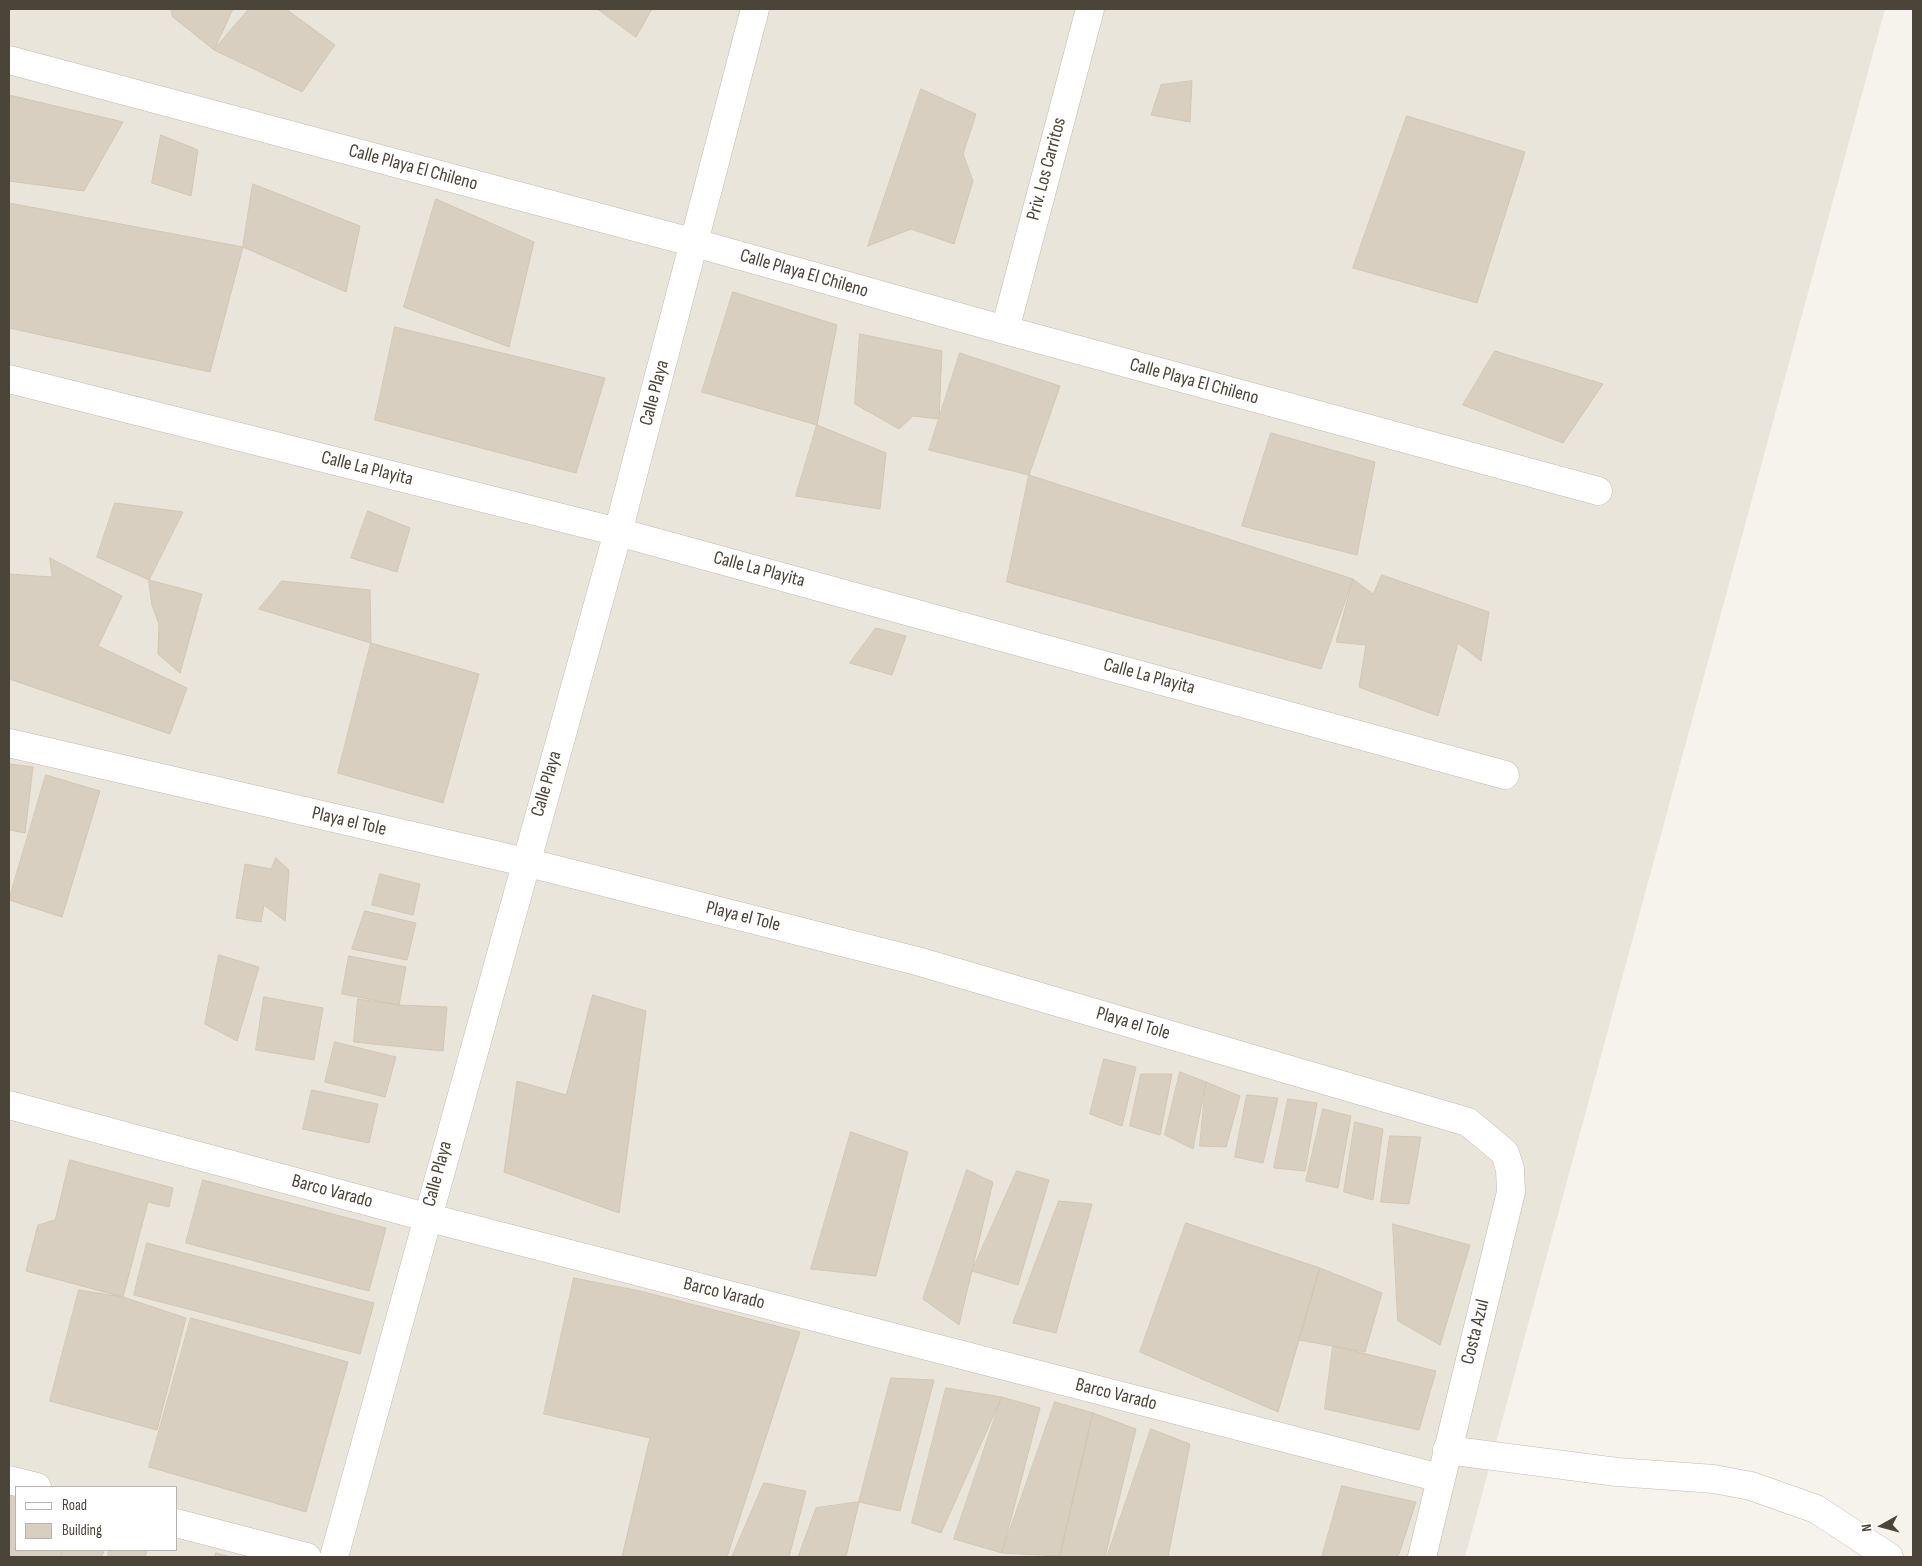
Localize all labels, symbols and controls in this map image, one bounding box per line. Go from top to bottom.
street label: Priv. Los Carritos [1022,115,1072,223]
street label: Calle Playa El Chileno [346,140,480,196]
street label: Calle Playa El Chileno [737,245,871,303]
street label: Calle Playa El Chileno [1127,354,1261,410]
street label: Calle Playa [635,358,675,428]
street label: Calle La Playita [319,447,415,491]
street label: Calle La Playita [711,547,807,593]
street label: Calle La Playita [1101,654,1197,700]
street label: Calle Playa [527,749,567,819]
street label: Playa el Tole [309,802,389,842]
street label: Playa el Tole [703,897,783,937]
street label: Playa el Tole [1093,1003,1173,1045]
street label: Calle Playa [418,1139,458,1209]
street label: Barco Varado [289,1170,375,1214]
street label: Barco Varado [681,1273,767,1315]
street label: Costa Azul [1457,1297,1495,1367]
street label: Barco Varado [1073,1374,1159,1416]
legend [15,1486,178,1551]
text: Road [62,1496,87,1515]
north arrow [1857,1501,1907,1551]
text: Building [62,1521,102,1540]
text: N [1858,1523,1876,1533]

